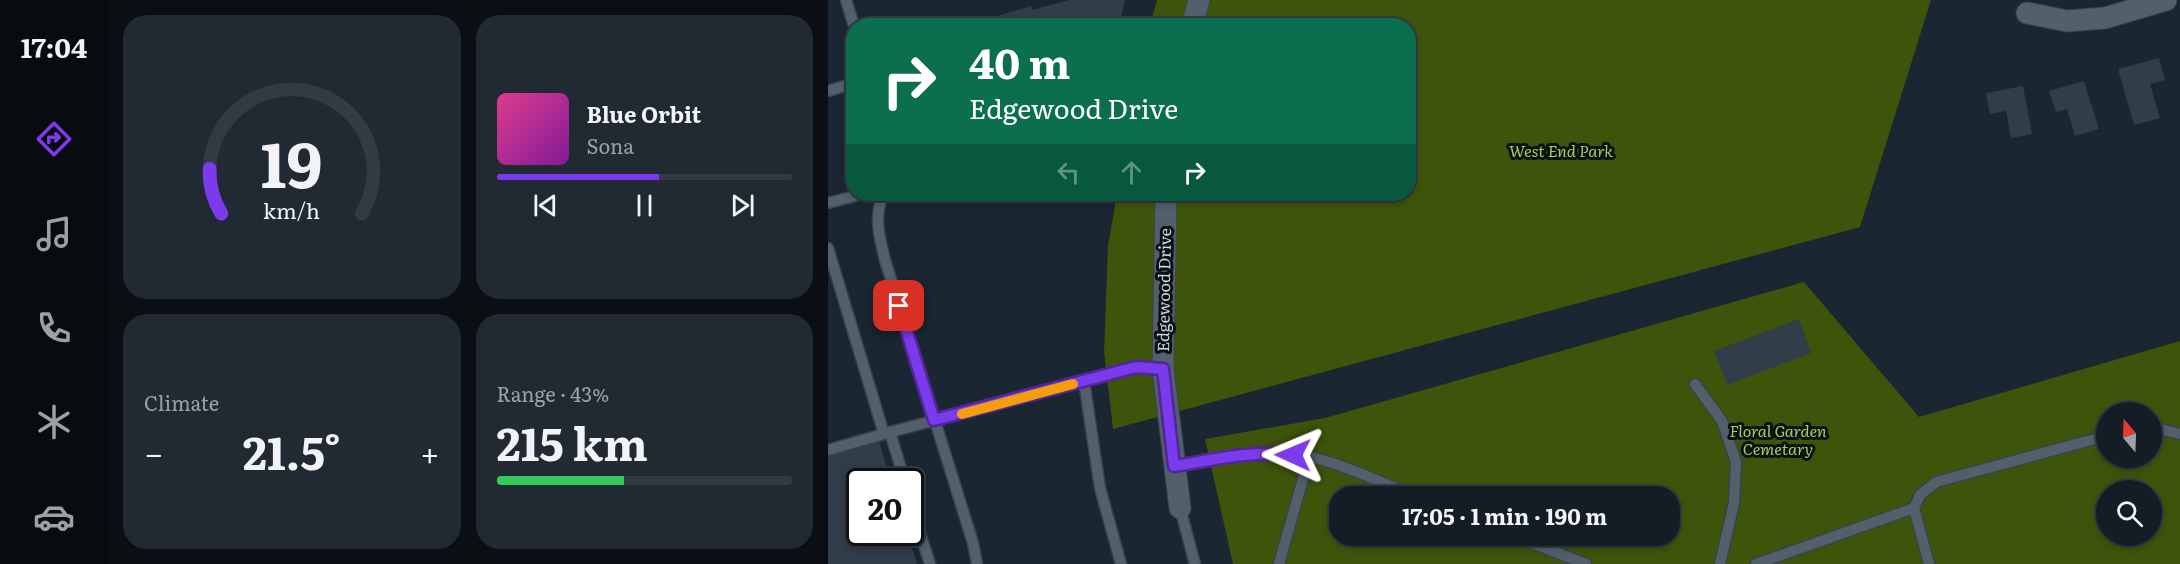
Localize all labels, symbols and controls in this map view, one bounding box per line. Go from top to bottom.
text: 17:04 [21,26,87,66]
text: 40 m [969,30,1070,92]
icon: right [870,42,948,120]
text: Edgewood Drive [969,87,1178,127]
text: Blue Orbit [587,97,701,130]
text: 19 [261,115,323,207]
icon: directions [33,118,75,160]
text: Sona [587,130,634,160]
park label: West End Park [1509,138,1613,162]
icon: left [1052,156,1085,189]
icon: ahead [1115,156,1148,189]
icon: right [1178,156,1211,189]
icon: previous [529,189,562,222]
icon: pause [628,189,661,222]
icon: next [726,189,759,222]
text: km/h [263,195,320,227]
icon: music [33,213,75,255]
street label: Edgewood Drive [1150,228,1176,352]
pin [873,280,924,331]
icon: arrive [882,289,915,322]
icon: phone [33,307,75,349]
text: Range · 43% [497,378,609,408]
text: Climate [144,387,219,417]
icon: climate [33,401,75,443]
north arrow [2096,402,2162,468]
map controls [2096,402,2162,546]
text: 215 km [497,408,648,475]
text: 21.5° [243,417,341,484]
park label: Floral Garden Cemetary [1729,418,1827,460]
position arrow [1261,423,1325,487]
text: − [144,427,163,476]
text: + [420,427,439,476]
speed limit sign: 20 [846,468,924,546]
button: search [2096,480,2162,546]
icon: car [33,496,75,538]
text: 17:05 · 1 min · 190 m [1402,499,1607,532]

